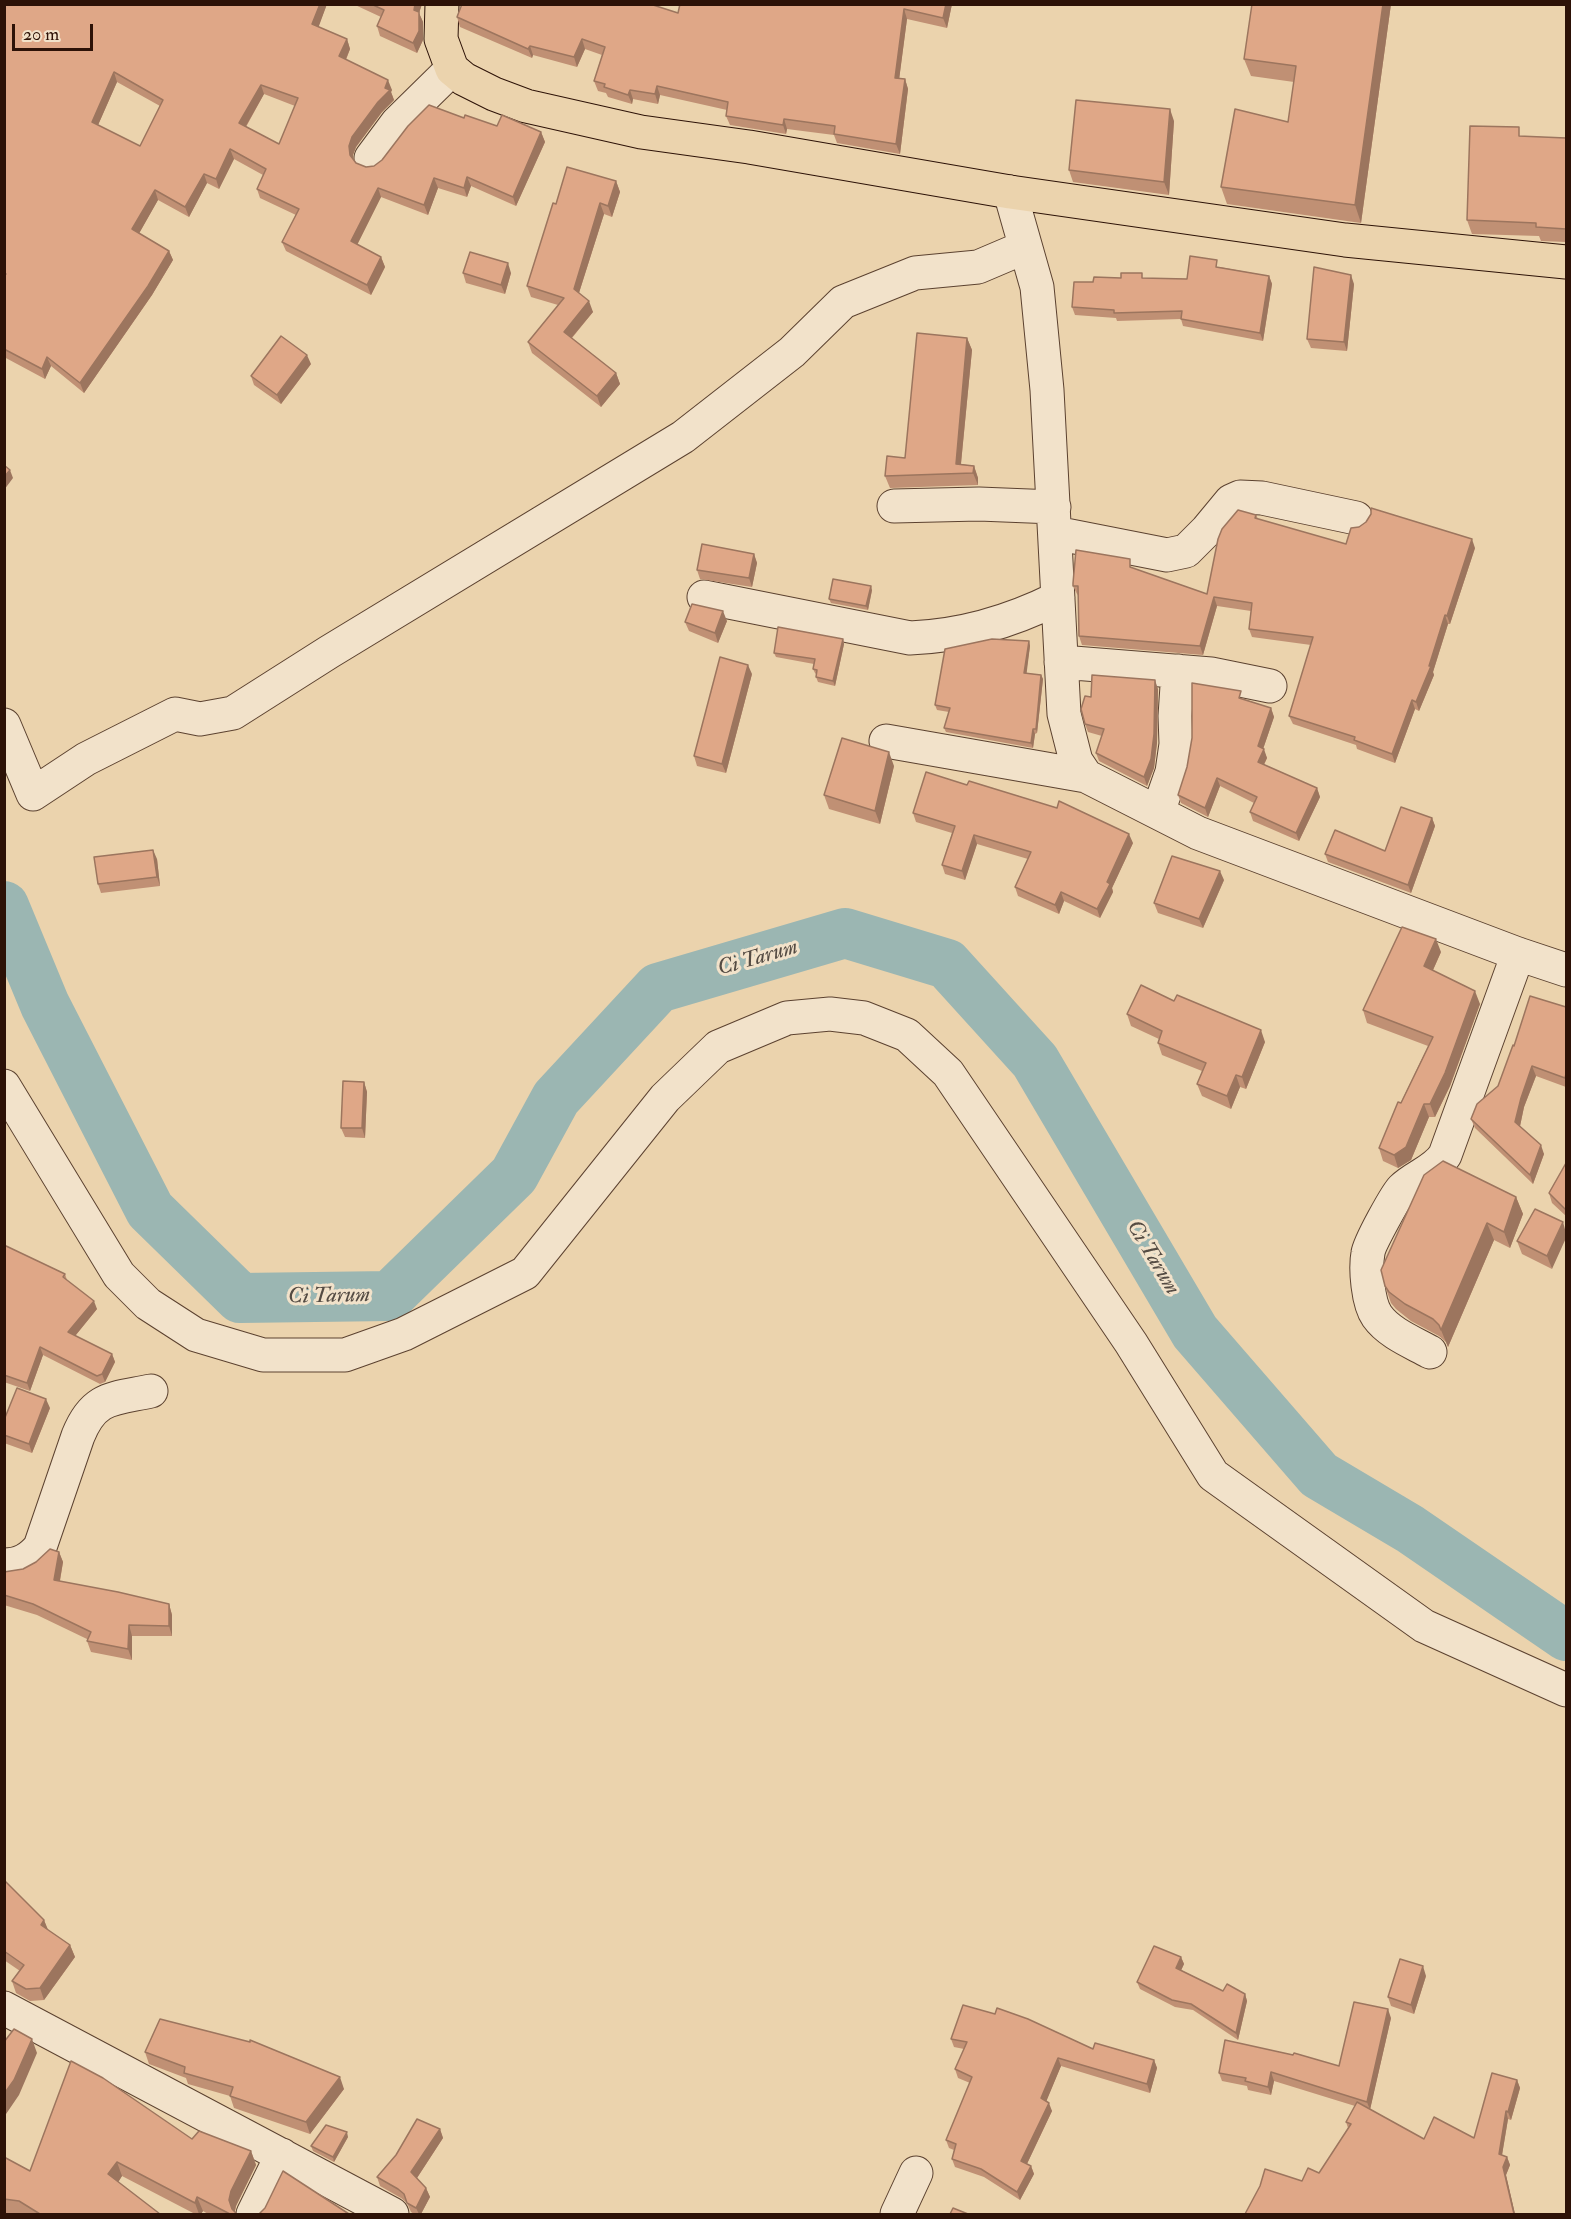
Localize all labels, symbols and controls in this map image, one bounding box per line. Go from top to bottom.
scale bar [15,12,96,50]
text: 20 m [23,23,59,46]
water label: Ci Tarum [715,935,801,983]
water label: Ci Tarum [1120,1216,1184,1300]
water label: Ci Tarum [288,1283,370,1311]

